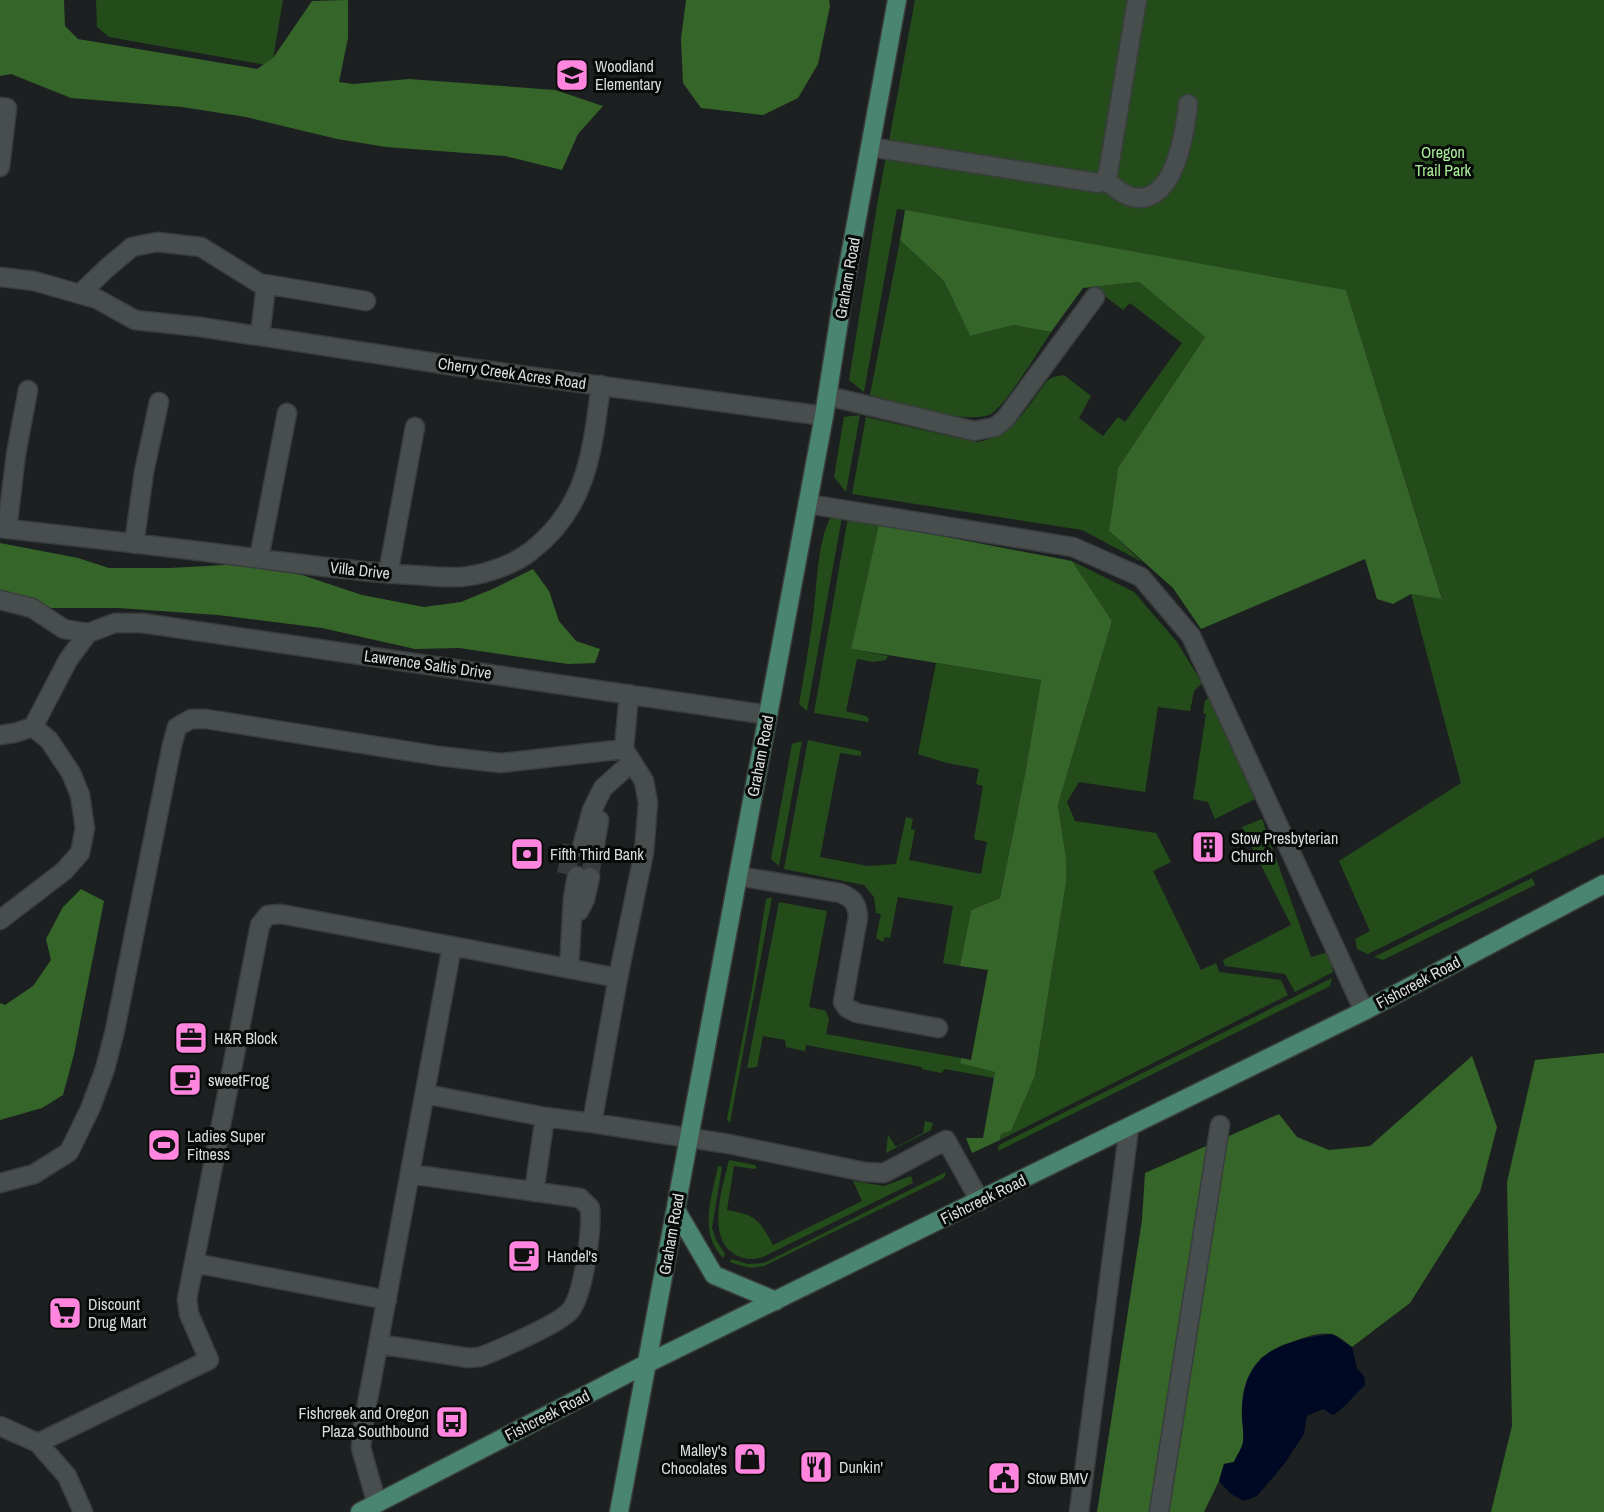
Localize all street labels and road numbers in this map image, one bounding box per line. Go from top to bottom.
street label: Graham Road [829,236,865,320]
street label: Cherry Creek Acres Road [436,352,588,394]
street label: Villa Drive [329,556,391,584]
street label: Lawrence Saltis Drive [363,644,493,684]
street label: Graham Road [741,713,779,799]
street label: Fishcreek Road [1372,951,1464,1013]
street label: Fishcreek Road [937,1169,1029,1229]
street label: Graham Road [653,1192,689,1276]
street label: Fishcreek Road [501,1384,593,1446]

